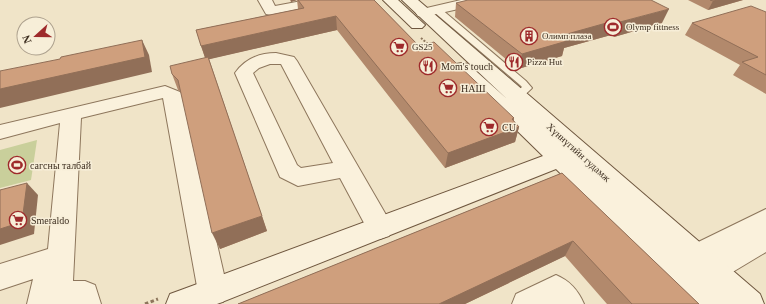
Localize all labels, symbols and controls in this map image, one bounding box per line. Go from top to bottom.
north arrow [16,16,56,56]
sports icon: Olymp fittness [603,17,623,37]
place label: Olymp fittness [626,22,680,32]
building icon: Олимп плаза [519,26,539,46]
place label: Олимп плаза [542,31,591,41]
text: N [20,34,34,45]
supermarket icon: GS25 [389,37,409,57]
place label: GS25 [412,42,433,52]
restaurant icon: Pizza Hut [504,52,524,72]
restaurant icon: Mom's touch [418,56,438,76]
place label: Pizza Hut [527,57,563,67]
place label: Mom's touch [441,61,493,72]
supermarket icon: НАШ [438,78,458,98]
place label: НАШ [461,83,486,94]
supermarket icon: CU [479,117,499,137]
street label: Хүннүгийн гудамж [545,121,613,184]
place label: CU [502,122,517,133]
sports icon: сагсны талбай [7,155,27,175]
place label: сагсны талбай [30,160,92,171]
supermarket icon: Smeraldo [8,210,28,230]
place label: Smeraldo [31,215,69,226]

